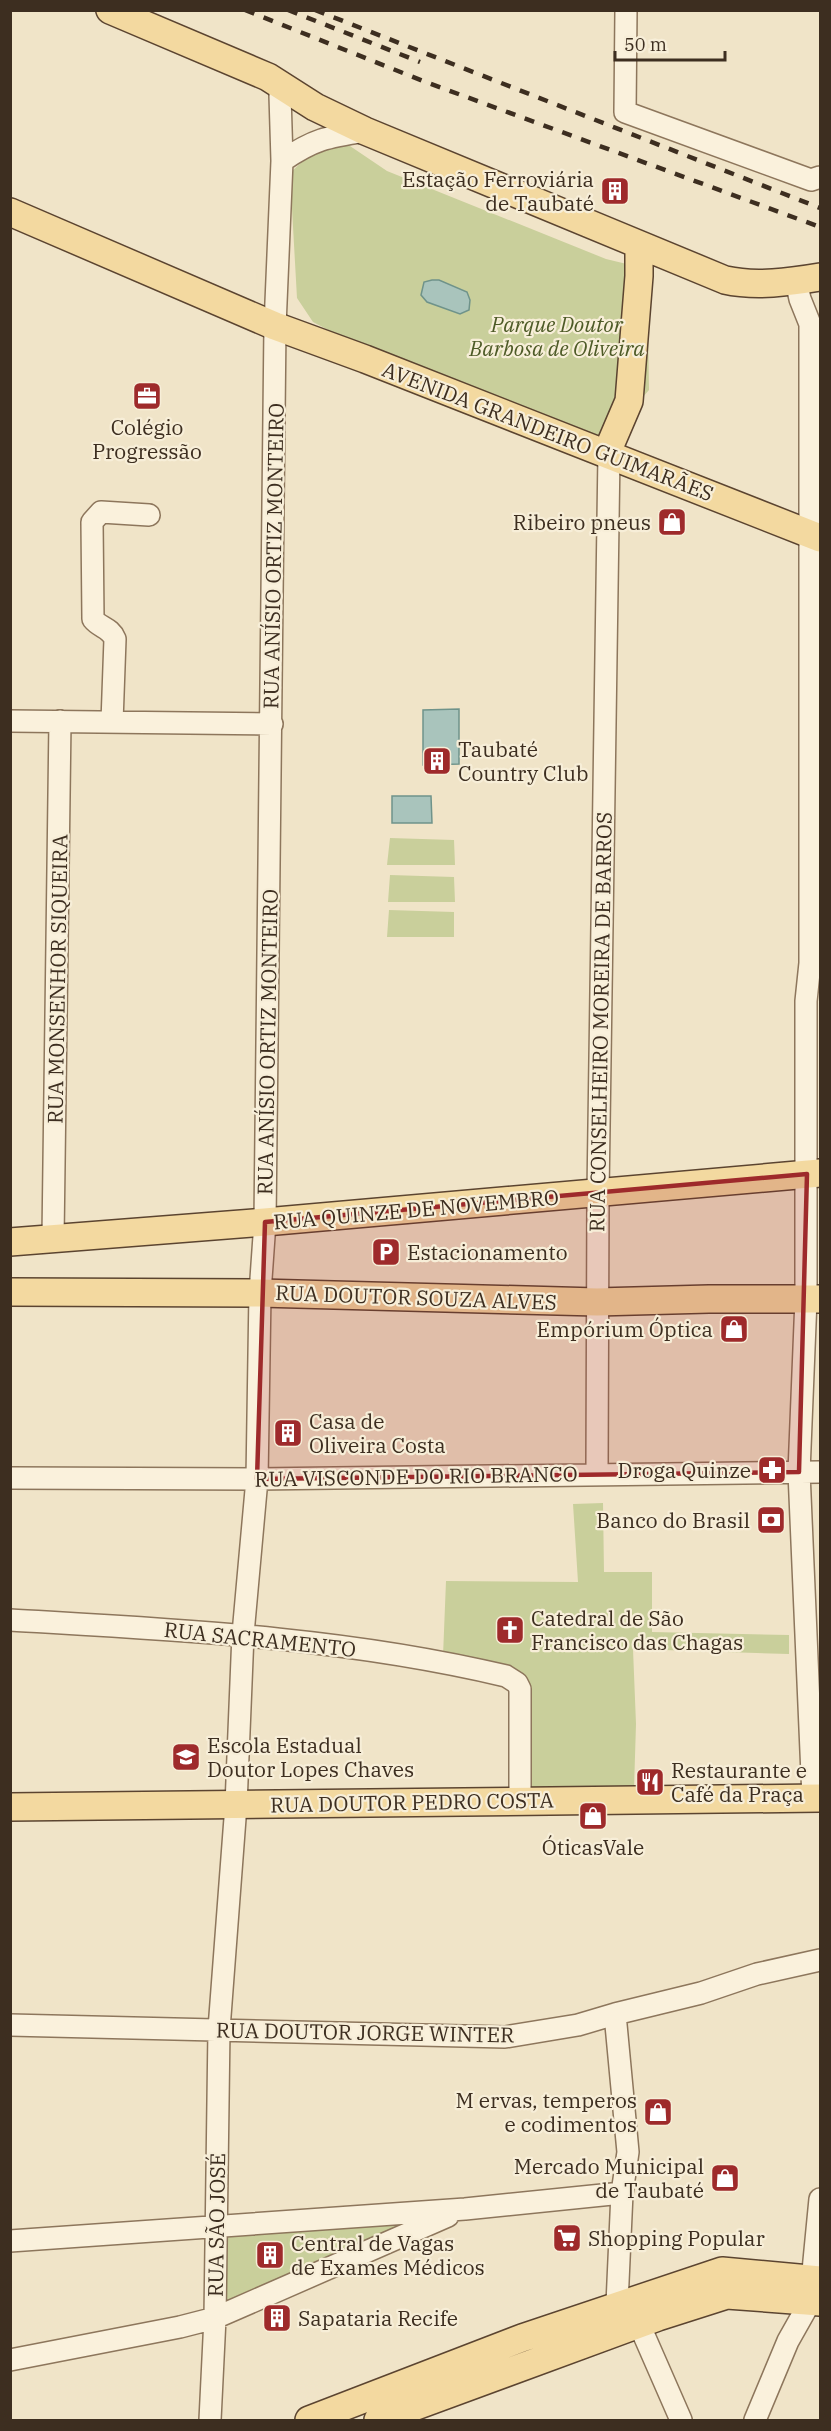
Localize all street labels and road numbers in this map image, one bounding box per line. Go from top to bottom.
street label: AVENIDA GRANDEIRO GUIMARÃES [378,355,718,507]
street label: RUA ANÍSIO ORTIZ MONTEIRO [256,403,290,709]
street label: RUA CONSELHEIRO MOREIRA DE BARROS [582,812,618,1232]
street label: RUA MONSENHOR SIQUEIRA [40,833,74,1124]
street label: RUA ANÍSIO ORTIZ MONTEIRO [250,889,284,1195]
street label: RUA QUINZE DE NOVEMBRO [272,1183,560,1235]
street label: RUA DOUTOR SOUZA ALVES [275,1278,557,1316]
street label: RUA VISCONDE DO RIO BRANCO [254,1459,578,1493]
street label: RUA SACRAMENTO [163,1615,357,1663]
street label: RUA DOUTOR PEDRO COSTA [270,1786,555,1818]
street label: RUA DOUTOR JORGE WINTER [216,2015,514,2049]
street label: RUA SÃO JOSÉ [201,2153,231,2297]

